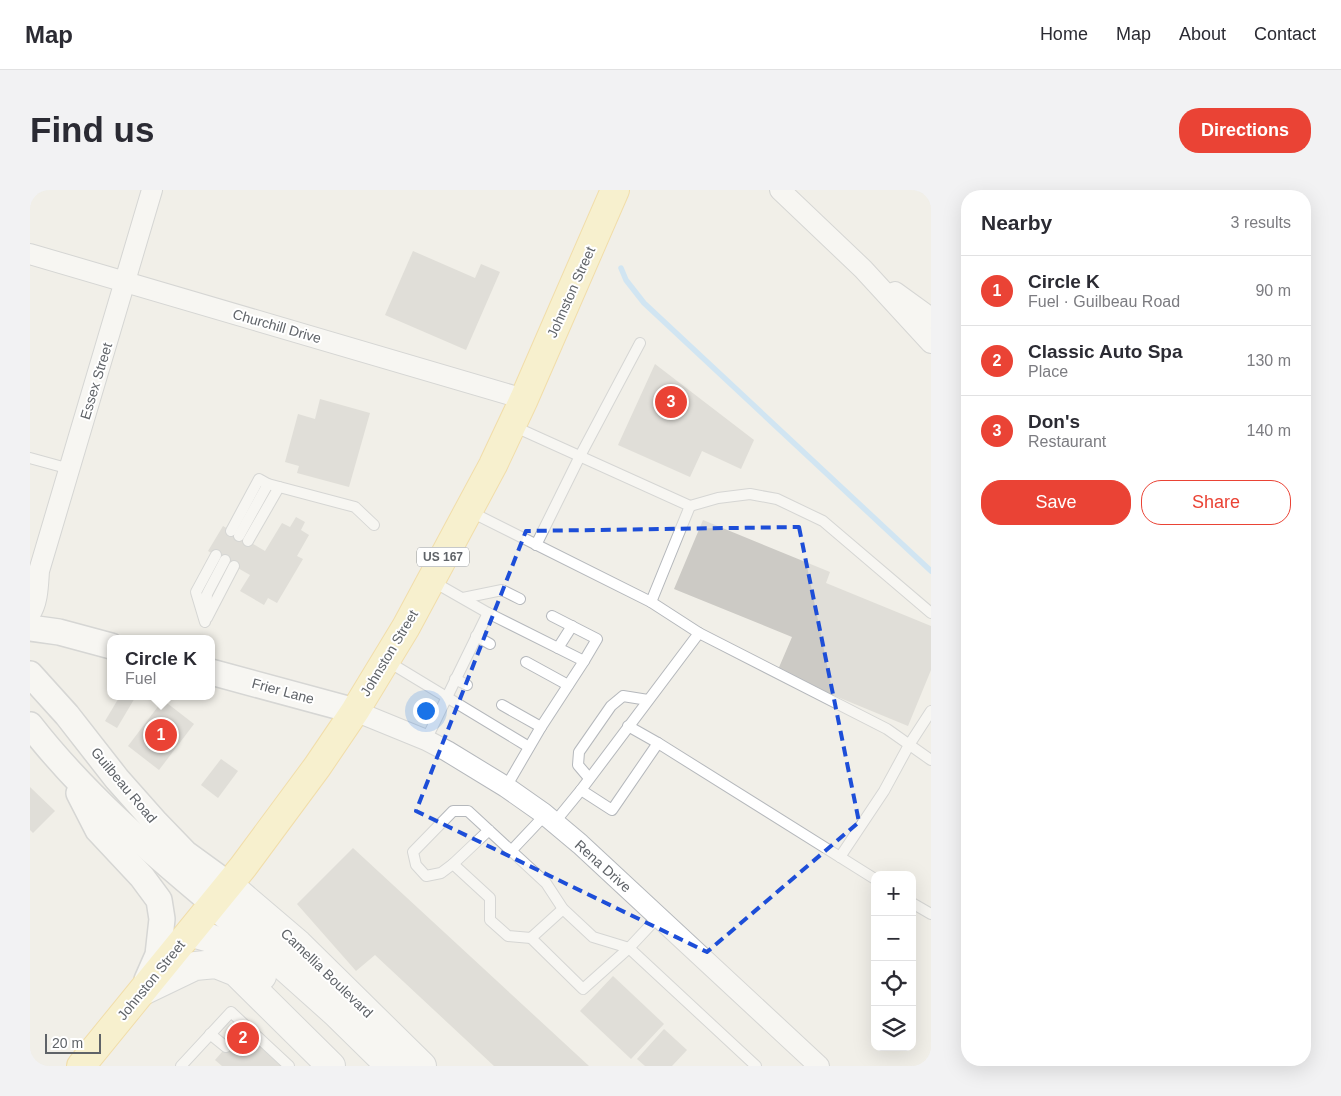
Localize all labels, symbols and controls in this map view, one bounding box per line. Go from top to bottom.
text: Map [25,21,73,48]
text: Home [1040,24,1088,44]
text: Map [1116,24,1151,44]
text: About [1179,24,1226,44]
text: Contact [1254,24,1316,44]
button: Directions [1179,108,1311,153]
text: Find us [30,110,154,149]
text: Nearby [981,211,1052,234]
text: 3 results [1231,214,1291,231]
street label: Johnston Street [544,244,598,340]
text: Circle K [1028,271,1100,292]
text: 1 [993,282,1001,299]
text: 90 m [1255,282,1291,299]
text: Fuel · Guilbeau Road [1028,293,1180,310]
street label: Churchill Drive [231,306,323,346]
street label: Essex Street [77,341,115,421]
text: Classic Auto Spa [1028,341,1183,362]
text: 2 [993,352,1001,369]
text: 130 m [1247,352,1291,369]
text: Place [1028,363,1068,380]
pin: 3 [655,383,687,421]
text: Don's [1028,411,1080,432]
text: 3 [993,422,1001,439]
text: 140 m [1247,422,1291,439]
text: Restaurant [1028,433,1106,450]
button: Save [981,480,1131,525]
button: Share [1141,480,1291,525]
road number: US 167 [417,548,469,567]
street label: Johnston Street [357,607,421,699]
popup [107,635,215,700]
text: Circle K [125,648,197,669]
text: Fuel [125,670,156,687]
street label: Frier Lane [250,675,316,707]
your location [413,698,439,724]
pin: 1 [145,716,177,754]
street label: Guilbeau Road [88,744,160,826]
street label: Rena Drive [572,837,635,896]
map controls [871,871,916,1051]
button: + [871,871,916,916]
button: − [871,916,916,961]
street label: Camellia Boulevard [278,925,376,1021]
street label: Johnston Street [114,937,188,1023]
button: locate [871,961,916,1006]
button: layers [871,1006,916,1051]
pin: 2 [227,1019,259,1057]
scale bar [45,1031,101,1054]
text: 20 m [52,1035,83,1051]

